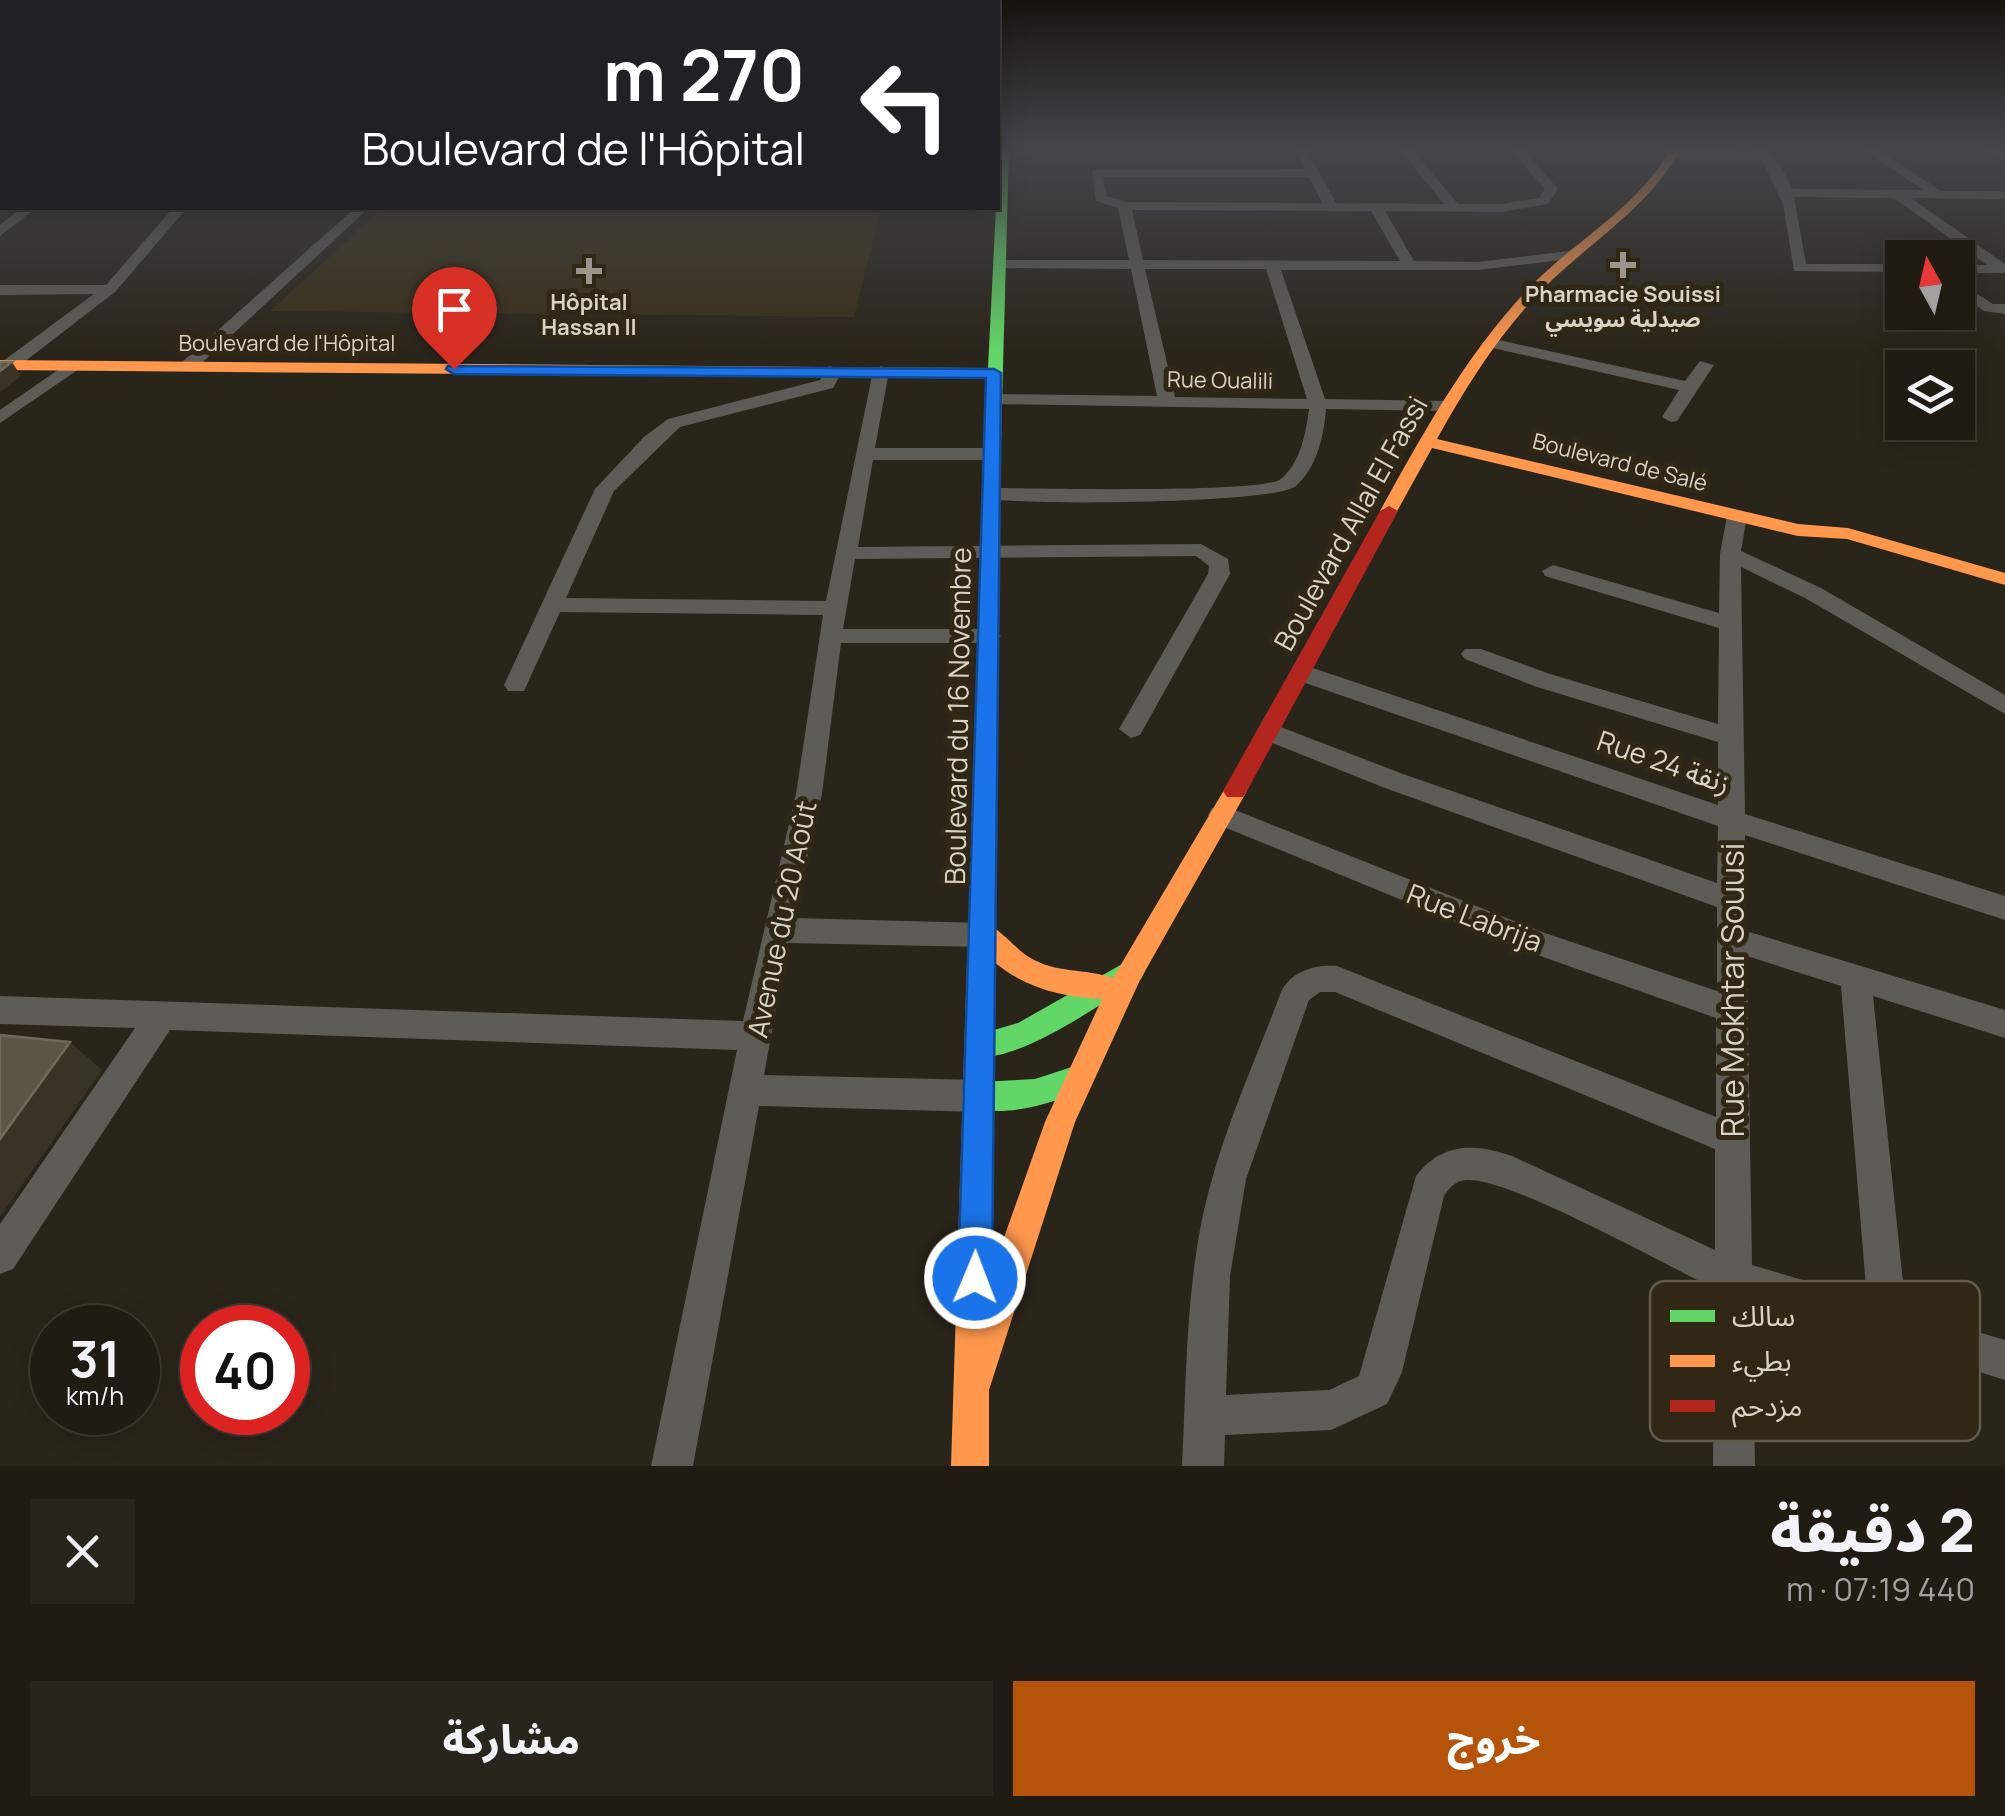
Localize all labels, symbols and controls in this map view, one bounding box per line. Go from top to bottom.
text: 270 m [603,26,805,122]
icon: left [840,40,970,170]
text: Boulevard de l'Hôpital [361,117,805,179]
north arrow [1885,240,1975,330]
map controls [1885,240,1975,440]
marker: Pharmacie Souissi صيدلية سويسي [1612,254,1634,276]
marker: Hôpital Hassan II [576,258,602,284]
pin [412,267,497,370]
place label: Pharmacie Souissi صيدلية سويسي [1525,279,1721,337]
icon: arrive [427,282,482,337]
place label: Hôpital Hassan II [541,287,637,342]
street label: Boulevard de l'Hôpital [179,328,395,358]
button: layers [1885,350,1975,440]
street label: Rue Oualili [1167,364,1273,396]
street label: Boulevard Allal El Fassi [1264,389,1436,657]
street label: Boulevard de Salé [1529,426,1711,498]
street label: Boulevard du 16 Novembre [935,547,979,885]
street label: Rue 24 زنقة [1592,721,1736,801]
street label: Avenue du 20 Août [737,797,825,1041]
street label: Rue Mokhtar Souusi [1710,843,1754,1137]
street label: Rue Labrija [1402,874,1548,960]
position arrow [923,1226,1027,1330]
legend [1650,1281,1980,1441]
text: سالك [1732,1296,1795,1334]
speed limit sign: 40 [180,1305,310,1435]
text: 31 [70,1324,120,1392]
text: بطيء [1732,1341,1792,1382]
text: km/h [66,1378,124,1413]
text: مزدحم [1732,1386,1803,1428]
text: 2 دقيقة [1770,1488,1975,1570]
button: close [30,1499,135,1604]
text: 440 m · 07:19 [1786,1567,1975,1611]
button: مشاركة [30,1681,993,1796]
button: خروج [1013,1681,1975,1796]

